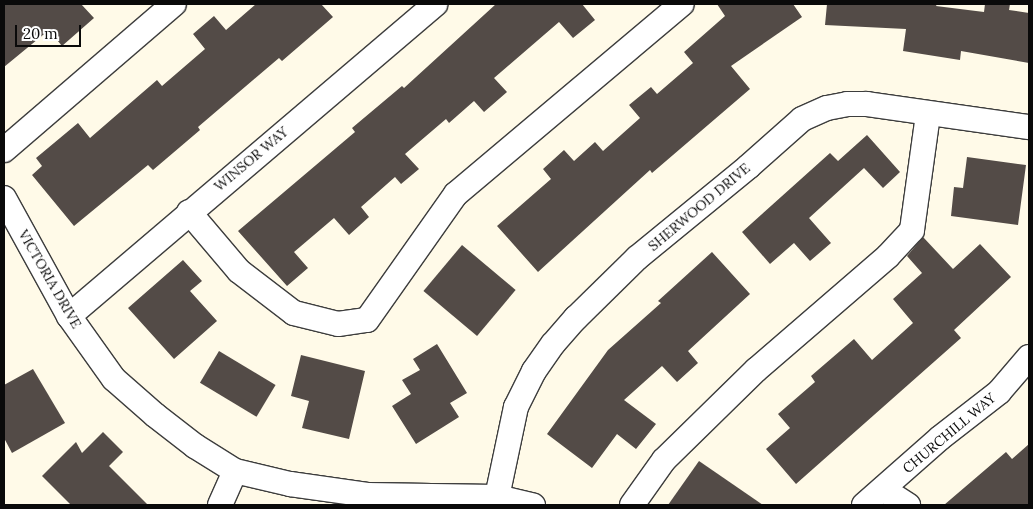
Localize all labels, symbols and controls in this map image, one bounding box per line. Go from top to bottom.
scale bar [18,15,84,47]
text: 20 m [23,24,58,43]
street label: WINSOR WAY [211,123,291,195]
street label: SHERWOOD DRIVE [645,160,753,254]
street label: VICTORIA DRIVE [15,227,85,331]
street label: CHURCHILL WAY [899,389,999,477]

